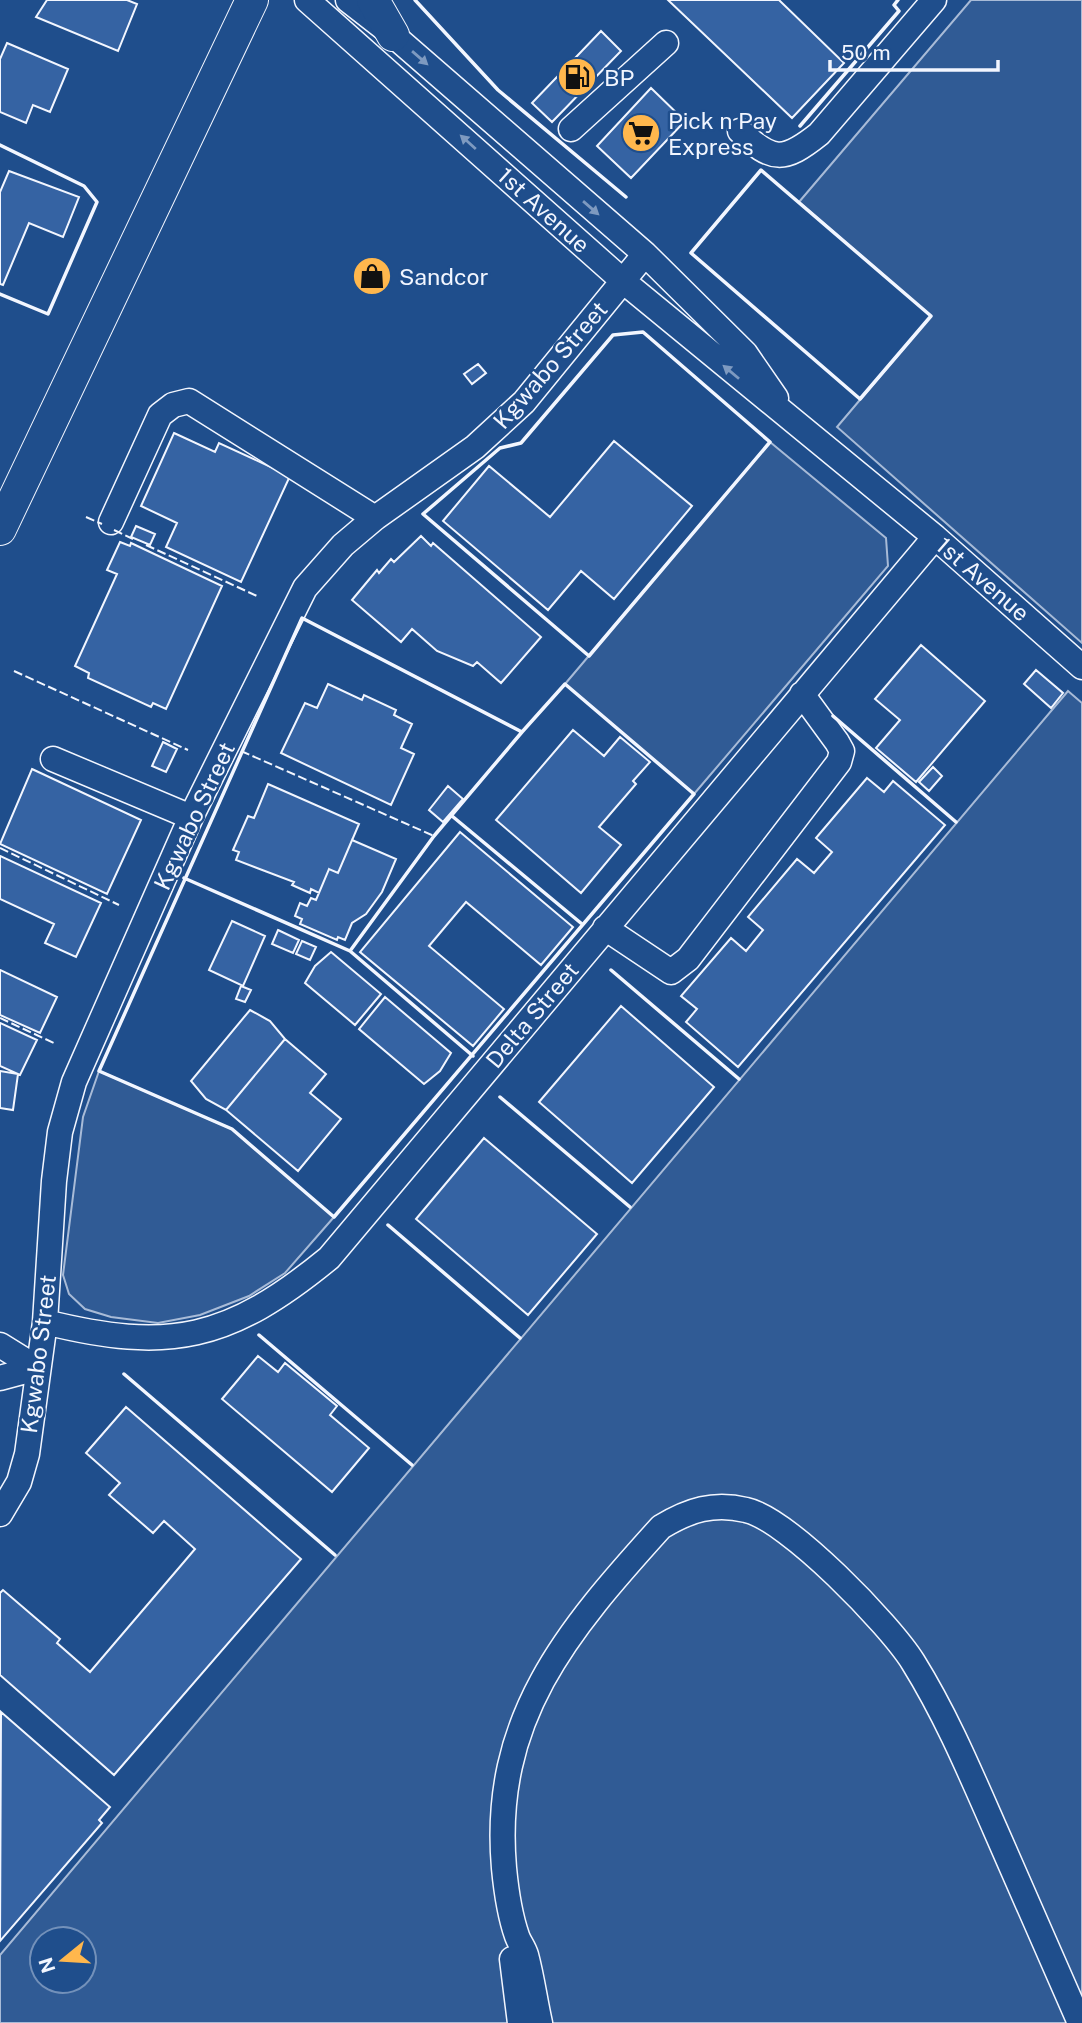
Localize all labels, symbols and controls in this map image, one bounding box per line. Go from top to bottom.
scale bar [830,28,998,72]
text: 50 m [841,40,891,65]
one-way arrow [411,50,428,65]
fuel station icon: BP [556,56,598,98]
place label: BP [604,64,634,91]
place label: Pick n Pay Express [668,107,777,160]
supermarket icon: Pick n Pay Express [620,112,662,154]
one-way arrow [460,134,477,150]
street label: 1st Avenue [493,162,595,258]
one-way arrow [583,200,600,215]
shop icon: Sandcor [351,255,393,297]
place label: Sandcor [399,263,488,290]
street label: Kgwabo Street [487,296,613,434]
one-way arrow [723,365,740,380]
street label: 1st Avenue [931,531,1035,627]
street label: Kgwabo Street [148,738,240,894]
street label: Delta Street [480,957,584,1073]
street label: Kgwabo Street [15,1273,61,1435]
north arrow [28,1925,98,1995]
text: N [34,1955,60,1976]

